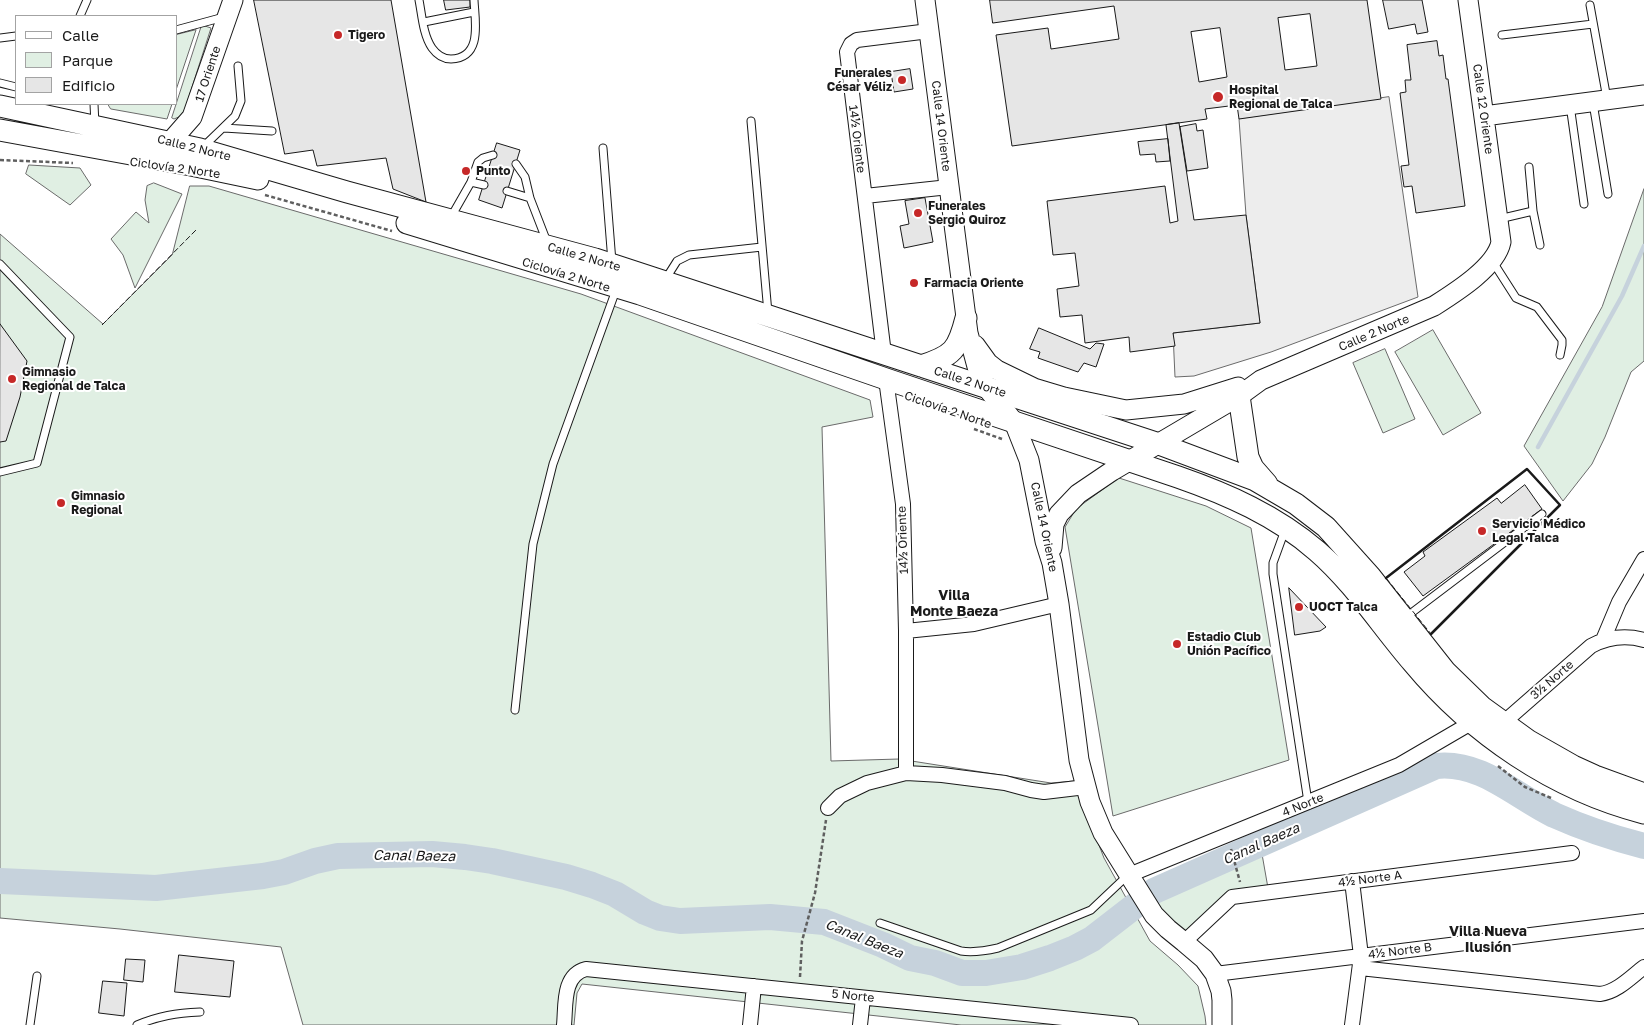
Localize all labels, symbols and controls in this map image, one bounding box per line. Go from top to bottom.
legend [15,15,178,105]
text: Calle [62,26,99,44]
place label: Tigero [348,28,385,42]
marker: Tigero [332,29,344,41]
street label: 17 Oriente [192,44,224,104]
text: Parque [62,51,113,69]
street label: Calle 12 Oriente [1470,63,1496,155]
place label: Funerales César Véliz [827,66,892,94]
marker: Funerales César Véliz [896,74,908,86]
text: Edificio [62,76,115,94]
street label: Calle 14 Oriente [928,80,954,172]
place label: Hospital Regional de Talca [1229,83,1332,111]
marker: Hospital Regional de Talca [1211,90,1225,104]
street label: 14½ Oriente [846,104,868,174]
street label: Calle 2 Norte [156,132,232,164]
street label: Ciclovía 2 Norte [129,155,221,181]
place label: Punto [476,164,510,178]
marker: Punto [460,165,472,177]
place label: Funerales Sergio Quiroz [928,199,1006,227]
marker: Funerales Sergio Quiroz [912,207,924,219]
street label: Calle 2 Norte [546,240,622,274]
street label: Ciclovía 2 Norte [520,255,612,295]
place label: Farmacia Oriente [924,276,1024,290]
marker: Farmacia Oriente [908,277,920,289]
street label: Calle 2 Norte [1336,312,1412,354]
street label: Calle 2 Norte [932,363,1008,401]
place label: Gimnasio Regional de Talca [22,365,125,393]
marker: Gimnasio Regional de Talca [6,373,18,385]
street label: Ciclovía 2 Norte [903,388,993,432]
street label: Calle 14 Oriente [1027,481,1061,573]
place label: Gimnasio Regional [71,489,125,517]
marker: Gimnasio Regional [55,497,67,509]
street label: 14½ Oriente [895,506,911,574]
place label: Servicio Médico Legal Talca [1492,517,1586,545]
marker: Servicio Médico Legal Talca [1476,525,1488,537]
district label: Villa Monte Baeza [910,588,998,620]
place label: UOCT Talca [1309,600,1378,614]
marker: UOCT Talca [1293,601,1305,613]
place label: Estadio Club Unión Pacífico [1187,630,1271,658]
marker: Estadio Club Unión Pacífico [1171,638,1183,650]
street label: 3½ Norte [1527,657,1577,703]
street label: 4 Norte [1280,790,1326,820]
water label: Canal Baeza [1220,820,1302,868]
water label: Canal Baeza [373,847,455,865]
street label: 4½ Norte A [1337,868,1403,890]
water label: Canal Baeza [823,916,905,962]
district label: Villa Nueva Ilusión [1449,924,1527,956]
street label: 4½ Norte B [1367,940,1433,962]
street label: 5 Norte [831,987,875,1005]

